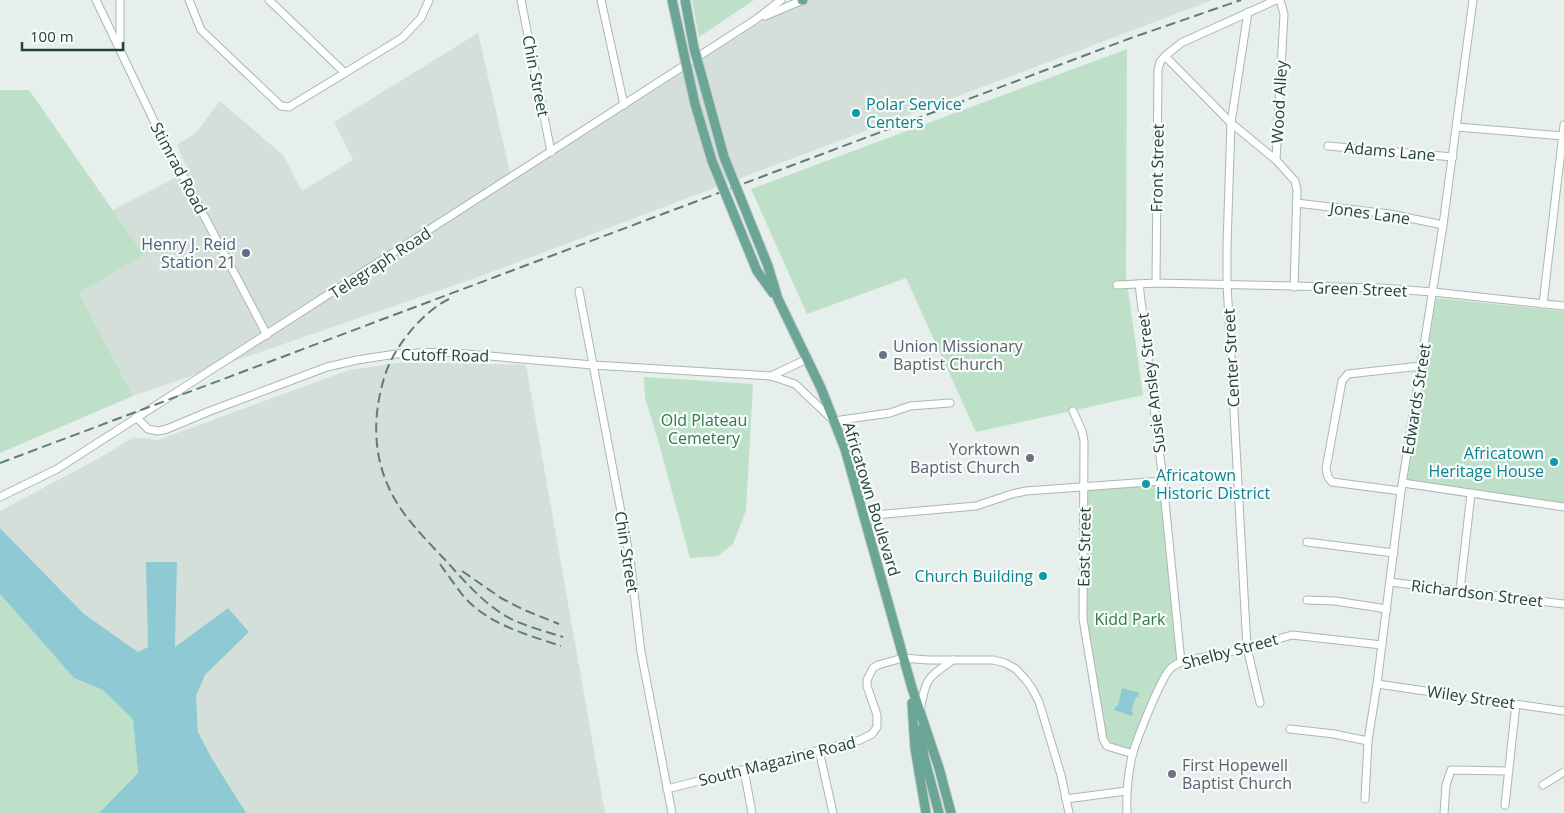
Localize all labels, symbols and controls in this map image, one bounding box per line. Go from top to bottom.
scale bar [22,20,124,52]
text: 100 m [30,26,74,46]
street label: Chin Street [517,33,555,119]
street label: Wood Alley [1266,59,1292,144]
place label: Polar Service Centers [866,93,962,133]
marker: Polar Service Centers [850,107,862,119]
street label: Stimrad Road [146,118,212,218]
street label: Front Street [1145,123,1169,213]
street label: Adams Lane [1343,136,1437,166]
street label: Jones Lane [1327,196,1411,229]
street label: Telegraph Road [325,222,435,304]
place label: Henry J. Reid Station 21 [141,233,236,273]
marker: Henry J. Reid Station 21 [240,247,252,259]
street label: Green Street [1312,276,1408,302]
street label: Center Street [1217,308,1245,408]
street label: Susie Ansley Street [1131,311,1170,454]
place label: Union Missionary Baptist Church [893,335,1024,375]
street label: Edwards Street [1396,341,1436,456]
street label: Cutoff Road [401,343,489,367]
marker: Union Missionary Baptist Church [877,349,889,361]
park label: Old Plateau Cemetery [661,409,747,449]
street label: Africatown Boulevard [838,419,906,579]
place label: Yorktown Baptist Church [910,438,1020,478]
place label: Africatown Heritage House [1428,442,1544,482]
marker: Yorktown Baptist Church [1024,452,1036,464]
marker: Africatown Heritage House [1548,456,1560,468]
place label: Africatown Historic District [1156,464,1270,504]
marker: Africatown Historic District [1140,478,1152,490]
street label: East Street [1072,507,1096,587]
street label: Chin Street [610,509,644,595]
place label: Church Building [915,565,1033,587]
marker: Church Building [1037,570,1049,582]
street label: Richardson Street [1410,574,1544,612]
park label: Kidd Park [1094,608,1166,630]
street label: Shelby Street [1180,628,1281,674]
street label: Wiley Street [1426,680,1517,714]
street label: South Magazine Road [696,731,858,791]
place label: First Hopewell Baptist Church [1182,754,1292,794]
marker: First Hopewell Baptist Church [1166,768,1178,780]

